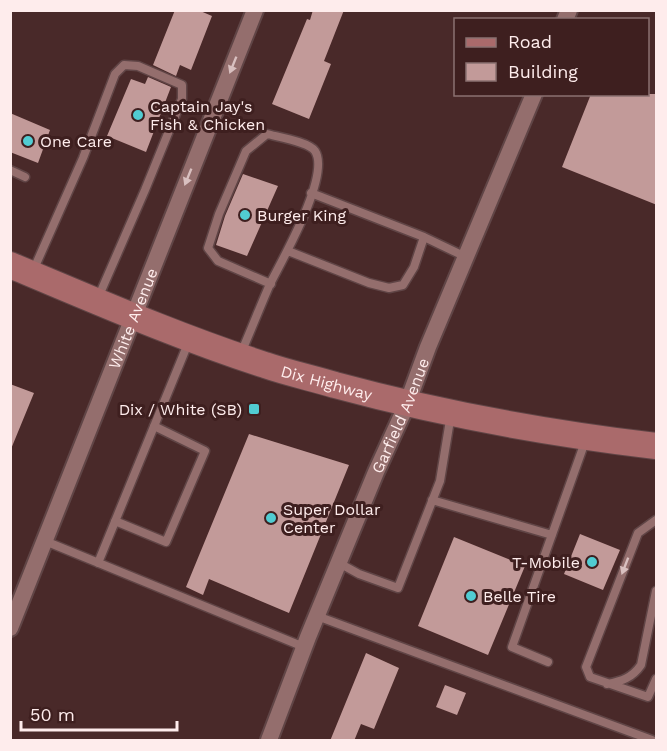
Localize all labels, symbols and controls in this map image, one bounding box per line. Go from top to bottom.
legend [454,18,649,96]
text: Road [508,31,552,52]
one-way arrow [228,56,237,74]
text: Building [508,61,578,82]
place label: Captain Jay's Fish & Chicken [150,97,265,134]
marker: Captain Jay's Fish & Chicken [131,108,145,122]
place label: One Care [40,132,112,151]
marker: One Care [21,134,35,148]
one-way arrow [183,168,192,186]
place label: Burger King [257,206,346,225]
marker: Burger King [238,208,252,222]
street label: White Avenue [104,265,161,372]
street label: Garfield Avenue [367,355,433,476]
street label: Dix Highway [279,361,375,404]
place label: Dix / White (SB) [119,400,242,419]
marker: Dix / White (SB) [247,402,261,416]
place label: Super Dollar Center [283,500,381,537]
marker: Super Dollar Center [264,511,278,525]
place label: T-Mobile [512,553,580,572]
marker: T-Mobile [585,555,599,569]
one-way arrow [620,557,629,575]
place label: Belle Tire [483,587,556,606]
marker: Belle Tire [464,589,478,603]
scale bar [21,694,177,732]
text: 50 m [30,704,75,725]

